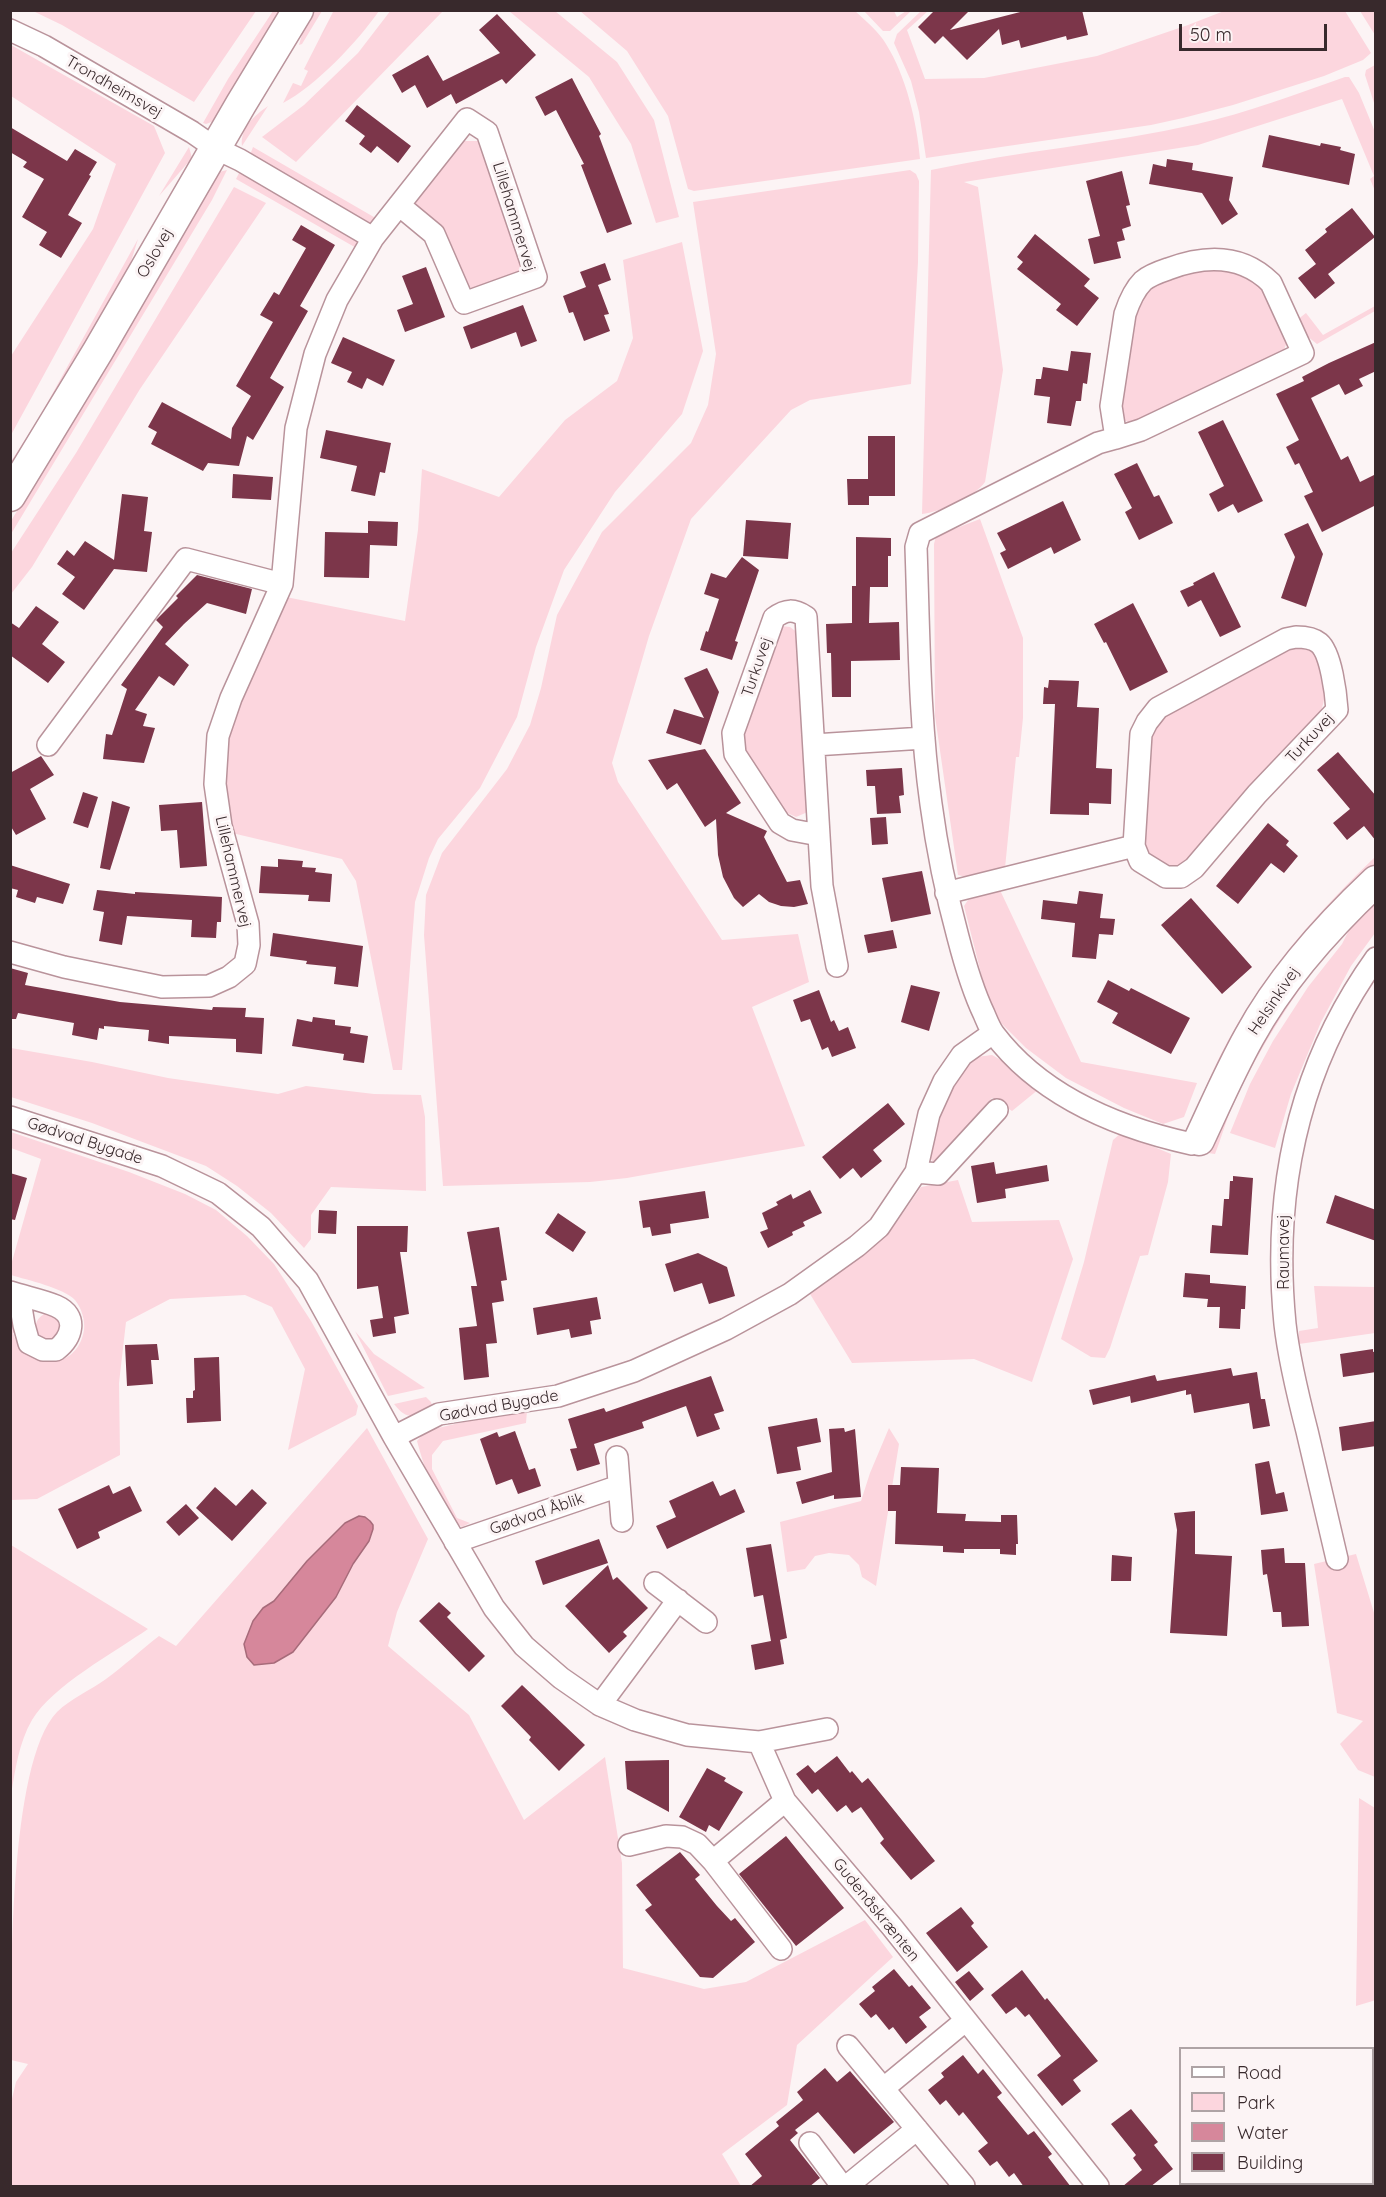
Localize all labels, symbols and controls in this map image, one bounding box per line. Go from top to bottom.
scale bar [1182,12,1330,50]
text: 50 m [1190,23,1232,46]
street label: Trondheimsvej [62,52,166,122]
street label: Lillehammervej [488,160,540,274]
street label: Oslovej [133,225,177,281]
street label: Turkuvej [738,634,776,700]
street label: Turkuvej [1282,709,1338,767]
street label: Lillehammervej [211,814,255,930]
street label: Helsinkivej [1244,963,1304,1039]
street label: Gødvad Bygade [25,1113,145,1169]
street label: Raumavej [1274,1214,1294,1290]
street label: Gødvad Bygade [438,1386,560,1426]
street label: Gødvad Åblik [487,1489,587,1539]
street label: Gudenåskrænten [828,1854,924,1966]
legend [1179,2047,1374,2185]
text: Road [1237,2061,1282,2084]
text: Park [1237,2091,1275,2114]
text: Water [1237,2121,1288,2144]
text: Building [1237,2151,1303,2174]

